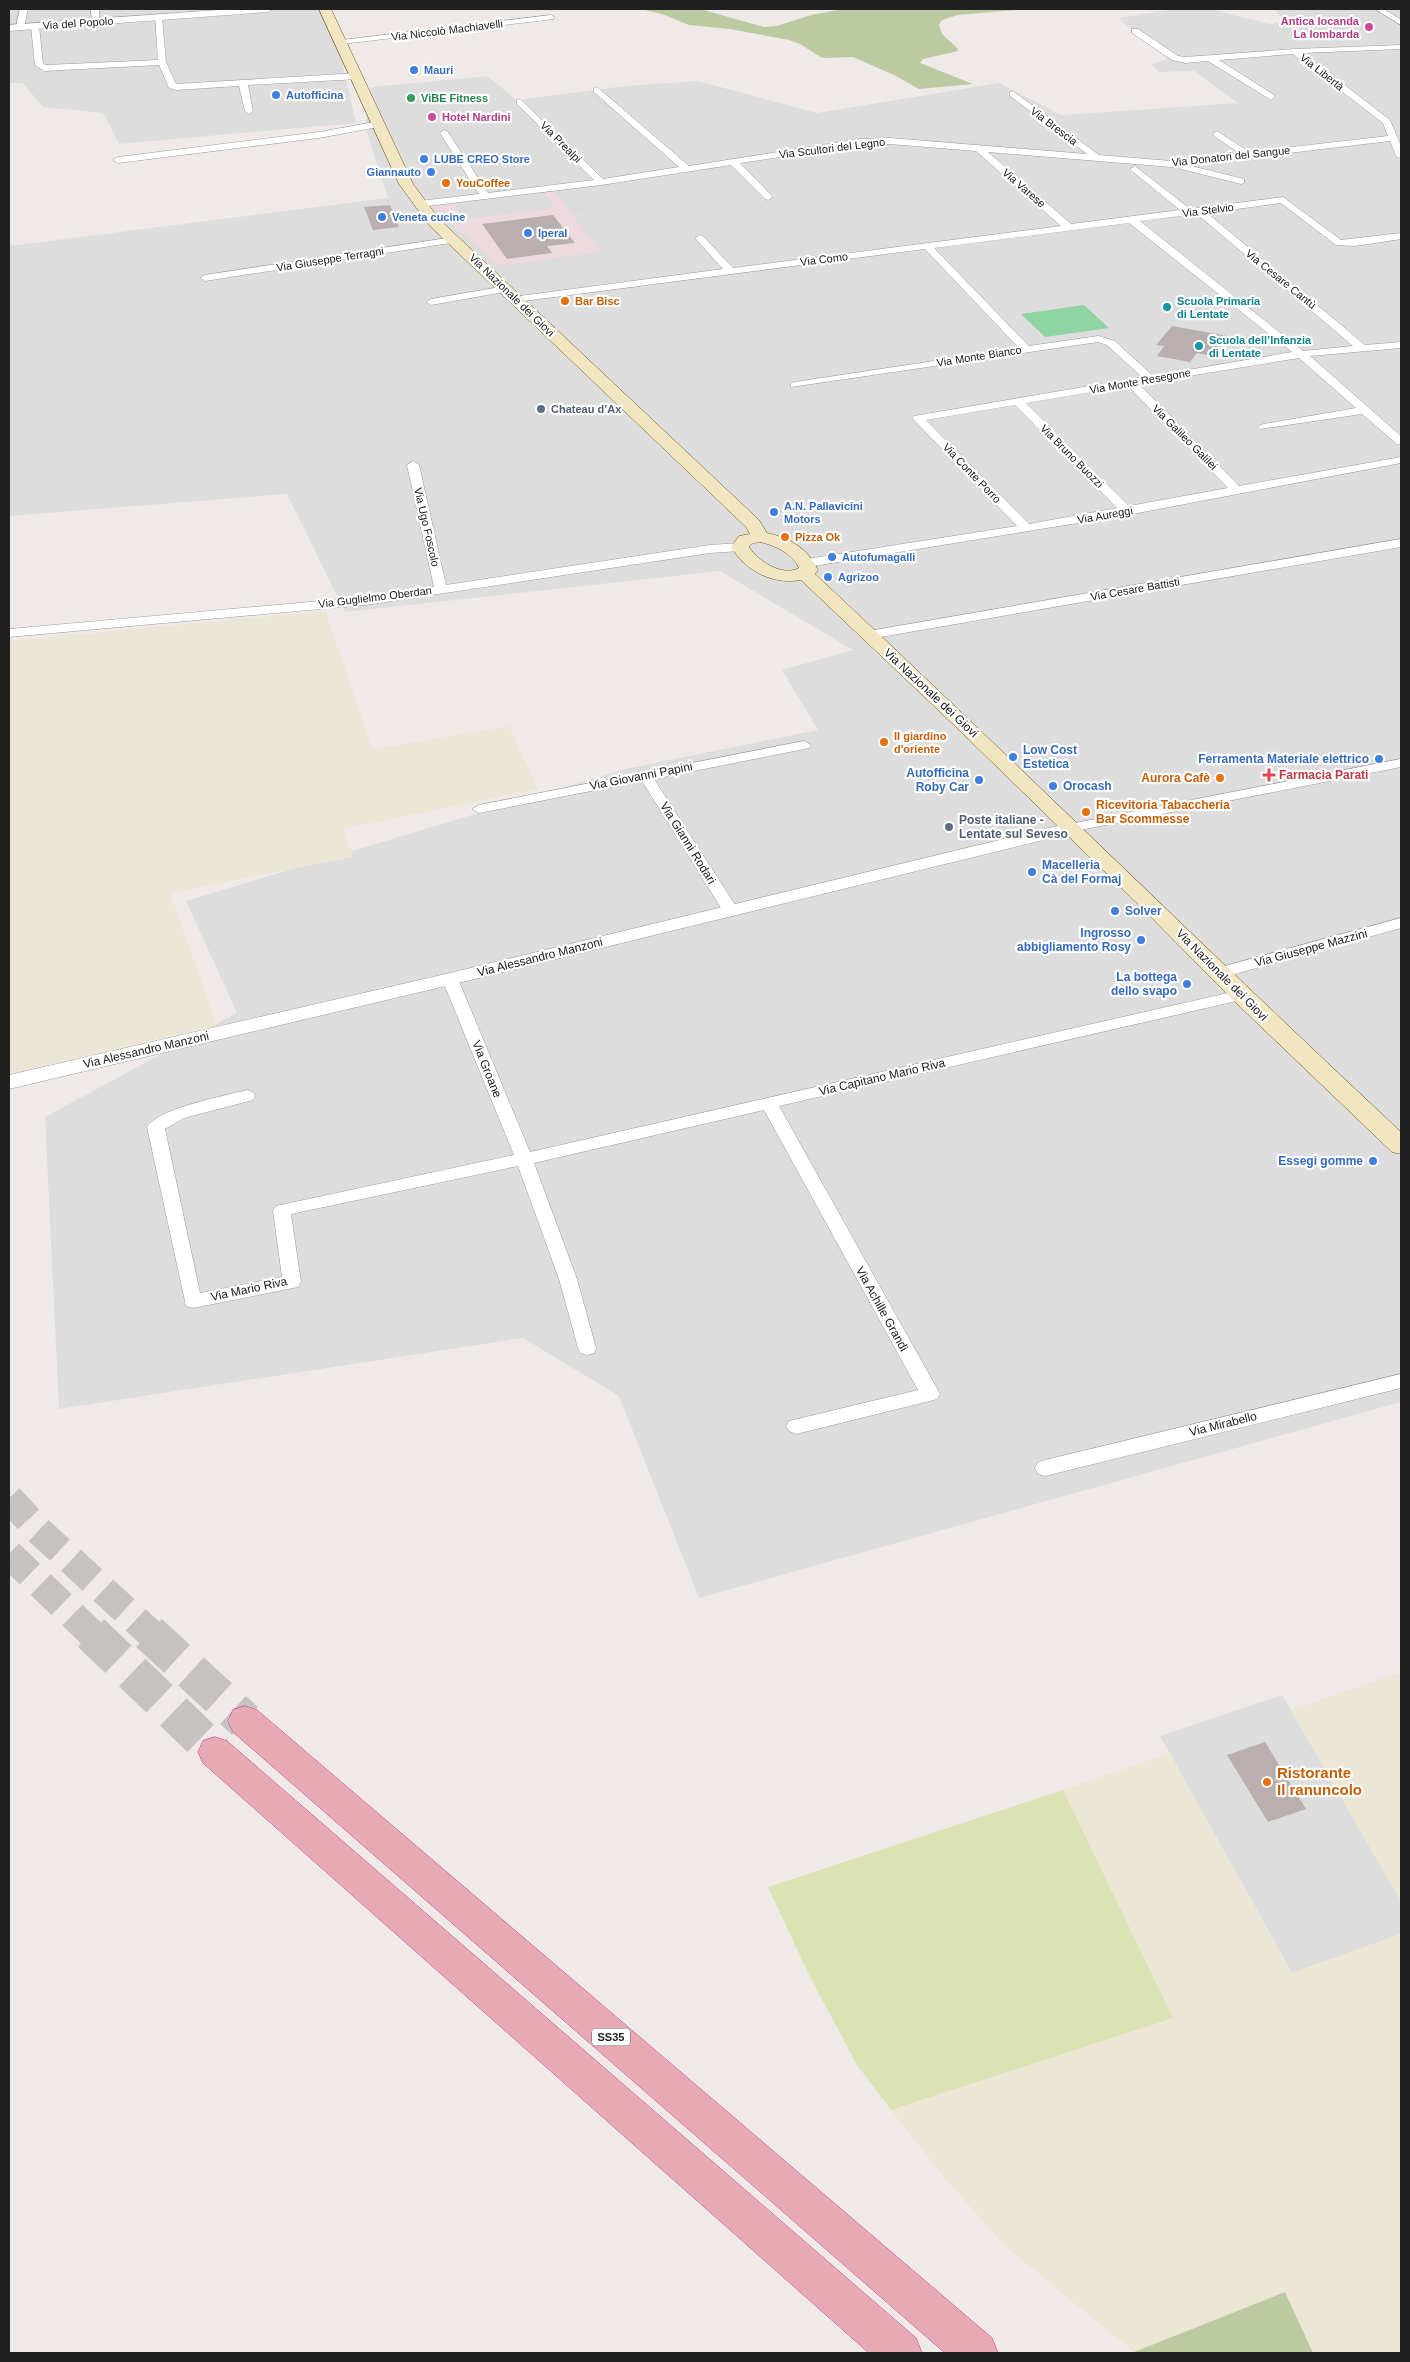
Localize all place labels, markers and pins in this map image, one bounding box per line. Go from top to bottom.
place label: Antica locanda La lombarda [1281,15,1360,40]
marker: Antica locanda La lombarda [1363,21,1375,33]
marker: Mauri [408,64,420,76]
place label: Mauri [424,64,453,76]
marker: Autofficina [270,89,282,101]
place label: Autofficina [286,89,344,101]
marker: ViBE Fitness [405,92,417,104]
place label: ViBE Fitness [421,92,488,104]
marker: Hotel Nardini [426,111,438,123]
place label: Hotel Nardini [442,111,510,123]
marker: LUBE CREO Store [418,153,430,165]
place label: LUBE CREO Store [434,153,530,165]
place label: Giannauto [367,166,421,178]
marker: Giannauto [425,166,437,178]
marker: YouCoffee [440,177,452,189]
place label: YouCoffee [456,177,510,189]
marker: Veneta cucine [376,211,388,223]
place label: Veneta cucine [392,211,465,223]
marker: Iperal [522,227,534,239]
place label: Iperal [538,227,567,239]
marker: Bar Bisc [559,295,571,307]
place label: Bar Bisc [575,295,620,307]
place label: Scuola Primaria di Lentate [1177,295,1261,320]
marker: Scuola Primaria di Lentate [1161,301,1173,313]
place label: Scuola dell’Infanzia di Lentate [1209,334,1312,359]
marker: Scuola dell’Infanzia di Lentate [1193,340,1205,352]
marker: Chateau d’Ax [535,403,547,415]
place label: Chateau d’Ax [551,403,622,415]
place label: A.N. Pallavicini Motors [784,500,863,525]
marker: A.N. Pallavicini Motors [768,506,780,518]
marker: Pizza Ok [779,531,791,543]
place label: Pizza Ok [795,531,841,543]
marker: Autofumagalli [826,551,838,563]
place label: Autofumagalli [842,551,915,563]
marker: Agrizoo [822,571,834,583]
place label: Agrizoo [838,571,879,583]
place label: Il giardino d'oriente [894,730,947,755]
marker: Il giardino d'oriente [878,736,890,748]
place label: Low Cost Estetica [1023,743,1077,771]
marker: Low Cost Estetica [1007,751,1019,763]
place label: Ferramenta Materiale elettrico [1198,752,1369,766]
marker: Ferramenta Materiale elettrico [1373,753,1385,765]
place label: Autofficina Roby Car [906,766,969,794]
place label: Farmacia Parati [1279,768,1368,782]
marker: Farmacia Parati [1263,769,1275,781]
place label: Aurora Cafè [1141,771,1210,785]
marker: Aurora Cafè [1214,772,1226,784]
marker: Autofficina Roby Car [973,774,985,786]
place label: Orocash [1063,779,1112,793]
marker: Orocash [1047,780,1059,792]
place label: Ricevitoria Tabaccheria Bar Scommesse [1096,798,1230,826]
marker: Ricevitoria Tabaccheria Bar Scommesse [1080,806,1092,818]
place label: Poste italiane - Lentate sul Seveso [959,813,1068,841]
marker: Poste italiane - Lentate sul Seveso [943,821,955,833]
place label: Macelleria Cà del Formaj [1042,858,1121,886]
marker: Macelleria Cà del Formaj [1026,866,1038,878]
place label: Solver [1125,904,1162,918]
marker: Solver [1109,905,1121,917]
place label: Ingrosso abbigliamento Rosy [1017,926,1131,954]
marker: Ingrosso abbigliamento Rosy [1135,934,1147,946]
place label: La bottega dello svapo [1111,970,1177,998]
marker: La bottega dello svapo [1181,978,1193,990]
place label: Essegi gomme [1278,1154,1363,1168]
marker: Essegi gomme [1367,1155,1379,1167]
place label: Ristorante Il ranuncolo [1277,1764,1362,1798]
marker: Ristorante Il ranuncolo [1261,1776,1273,1788]

